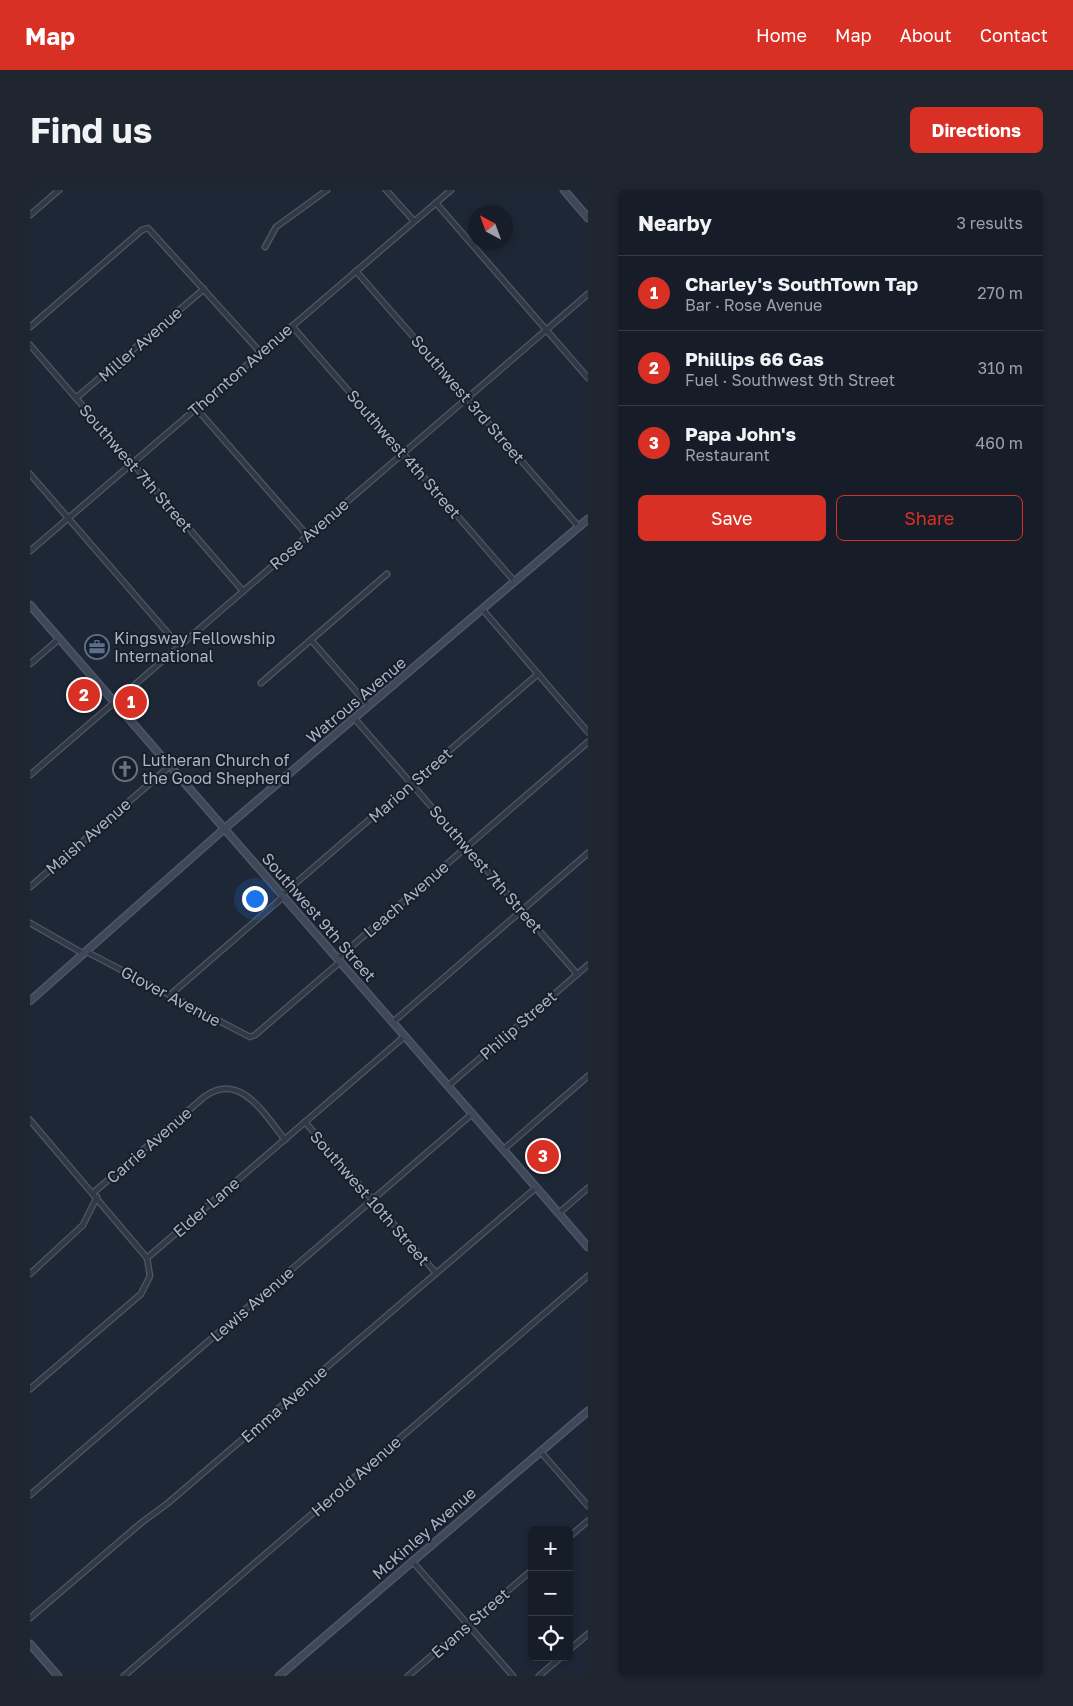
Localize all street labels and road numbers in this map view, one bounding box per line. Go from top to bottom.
street label: Miller Avenue [94,302,186,386]
street label: Thornton Avenue [184,319,296,421]
street label: Southwest 3rd Street [407,331,529,467]
street label: Southwest 4th Street [343,386,465,522]
street label: Southwest 7th Street [75,400,197,536]
street label: Rose Avenue [265,494,353,574]
street label: Watrous Avenue [302,652,410,748]
street label: Marion Street [364,743,456,827]
street label: Maish Avenue [41,794,135,878]
street label: Southwest 7th Street [425,801,547,937]
street label: Southwest 9th Street [258,849,380,985]
street label: Leach Avenue [359,857,453,941]
street label: Glover Avenue [118,961,224,1031]
street label: Philip Street [476,986,560,1064]
street label: Carrie Avenue [102,1103,196,1187]
street label: Southwest 10th Street [306,1127,434,1269]
street label: Elder Lane [169,1173,243,1241]
street label: Lewis Avenue [206,1262,298,1346]
street label: Emma Avenue [237,1361,331,1447]
street label: Herold Avenue [307,1432,405,1520]
street label: McKinley Avenue [368,1482,480,1584]
street label: Evans Street [427,1584,513,1662]

